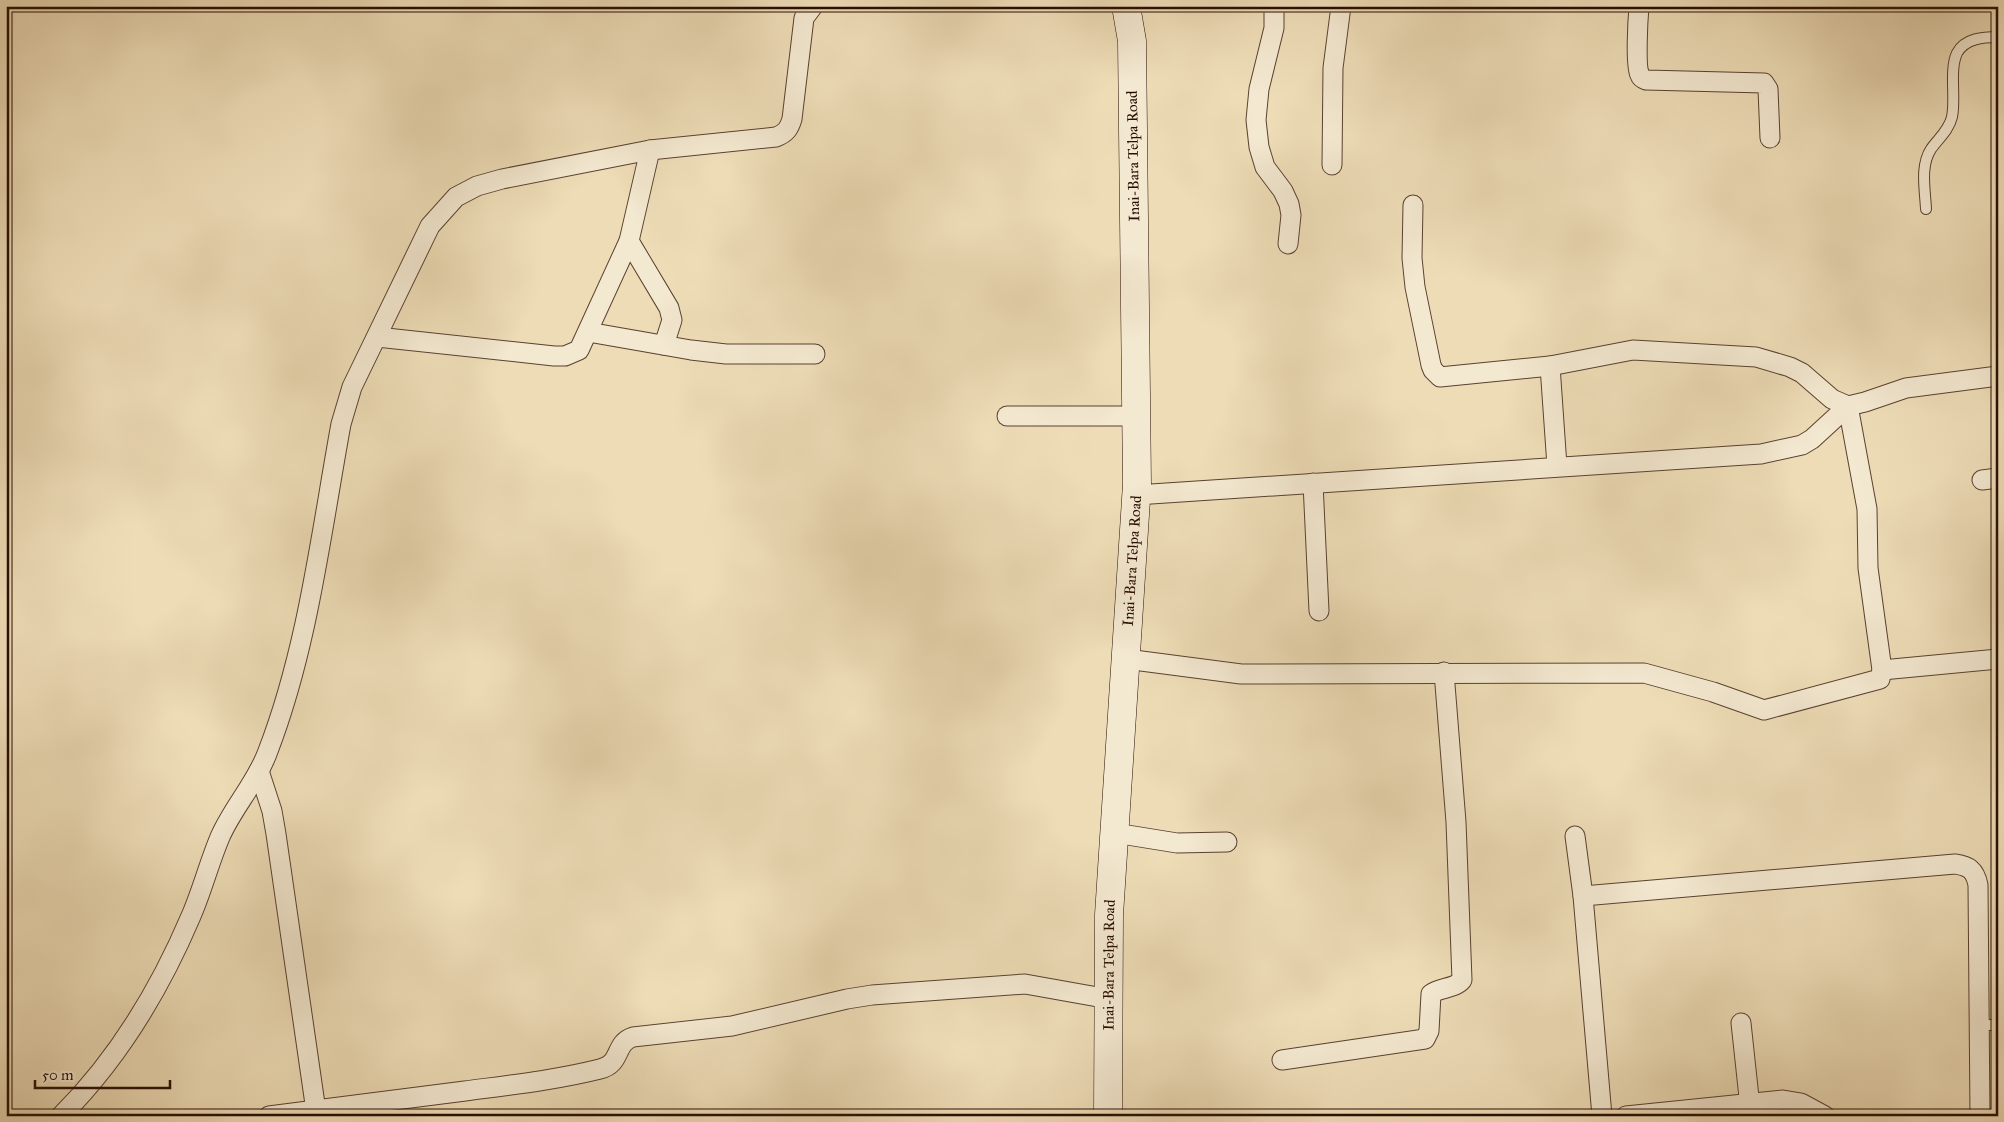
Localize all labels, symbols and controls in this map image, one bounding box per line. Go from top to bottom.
street label: Inai-Bara Telpa Road [1123,90,1143,222]
street label: Inai-Bara Telpa Road [1119,494,1145,627]
street label: Inai-Bara Telpa Road [1099,898,1119,1031]
scale bar [35,1057,170,1089]
text: 50 m [42,1066,74,1084]

